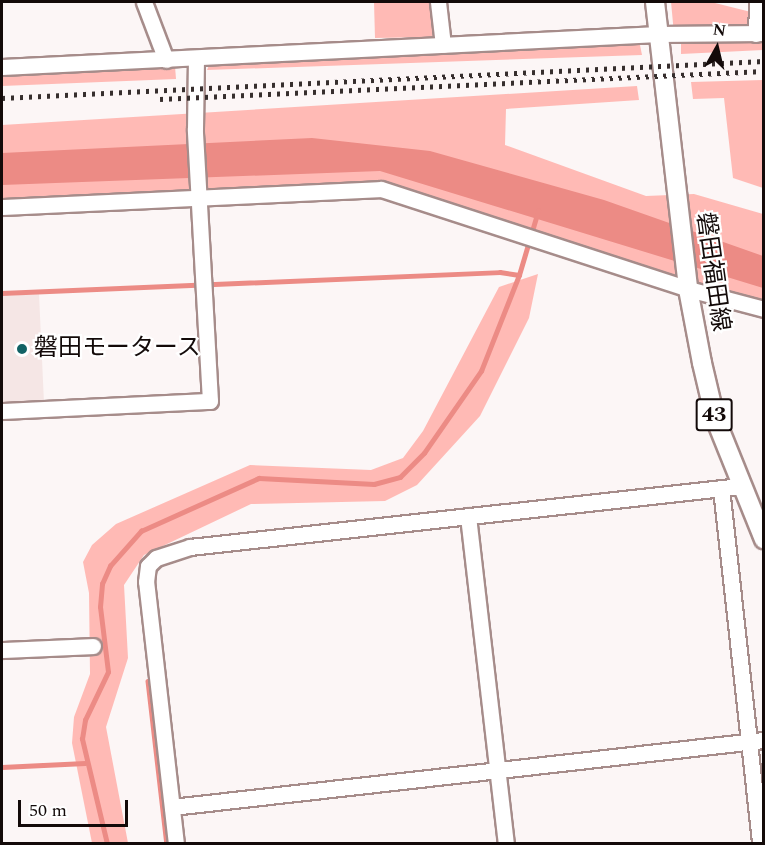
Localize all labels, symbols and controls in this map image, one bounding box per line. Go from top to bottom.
text: N [711,17,728,43]
north arrow [687,18,747,78]
street label: 磐田福田線 [689,211,735,333]
place label: 磐田モータース [34,335,202,363]
marker: 磐田モータース [15,342,29,356]
road number: 43 [694,396,734,434]
scale bar [21,788,130,826]
text: 50 m [29,797,67,824]

